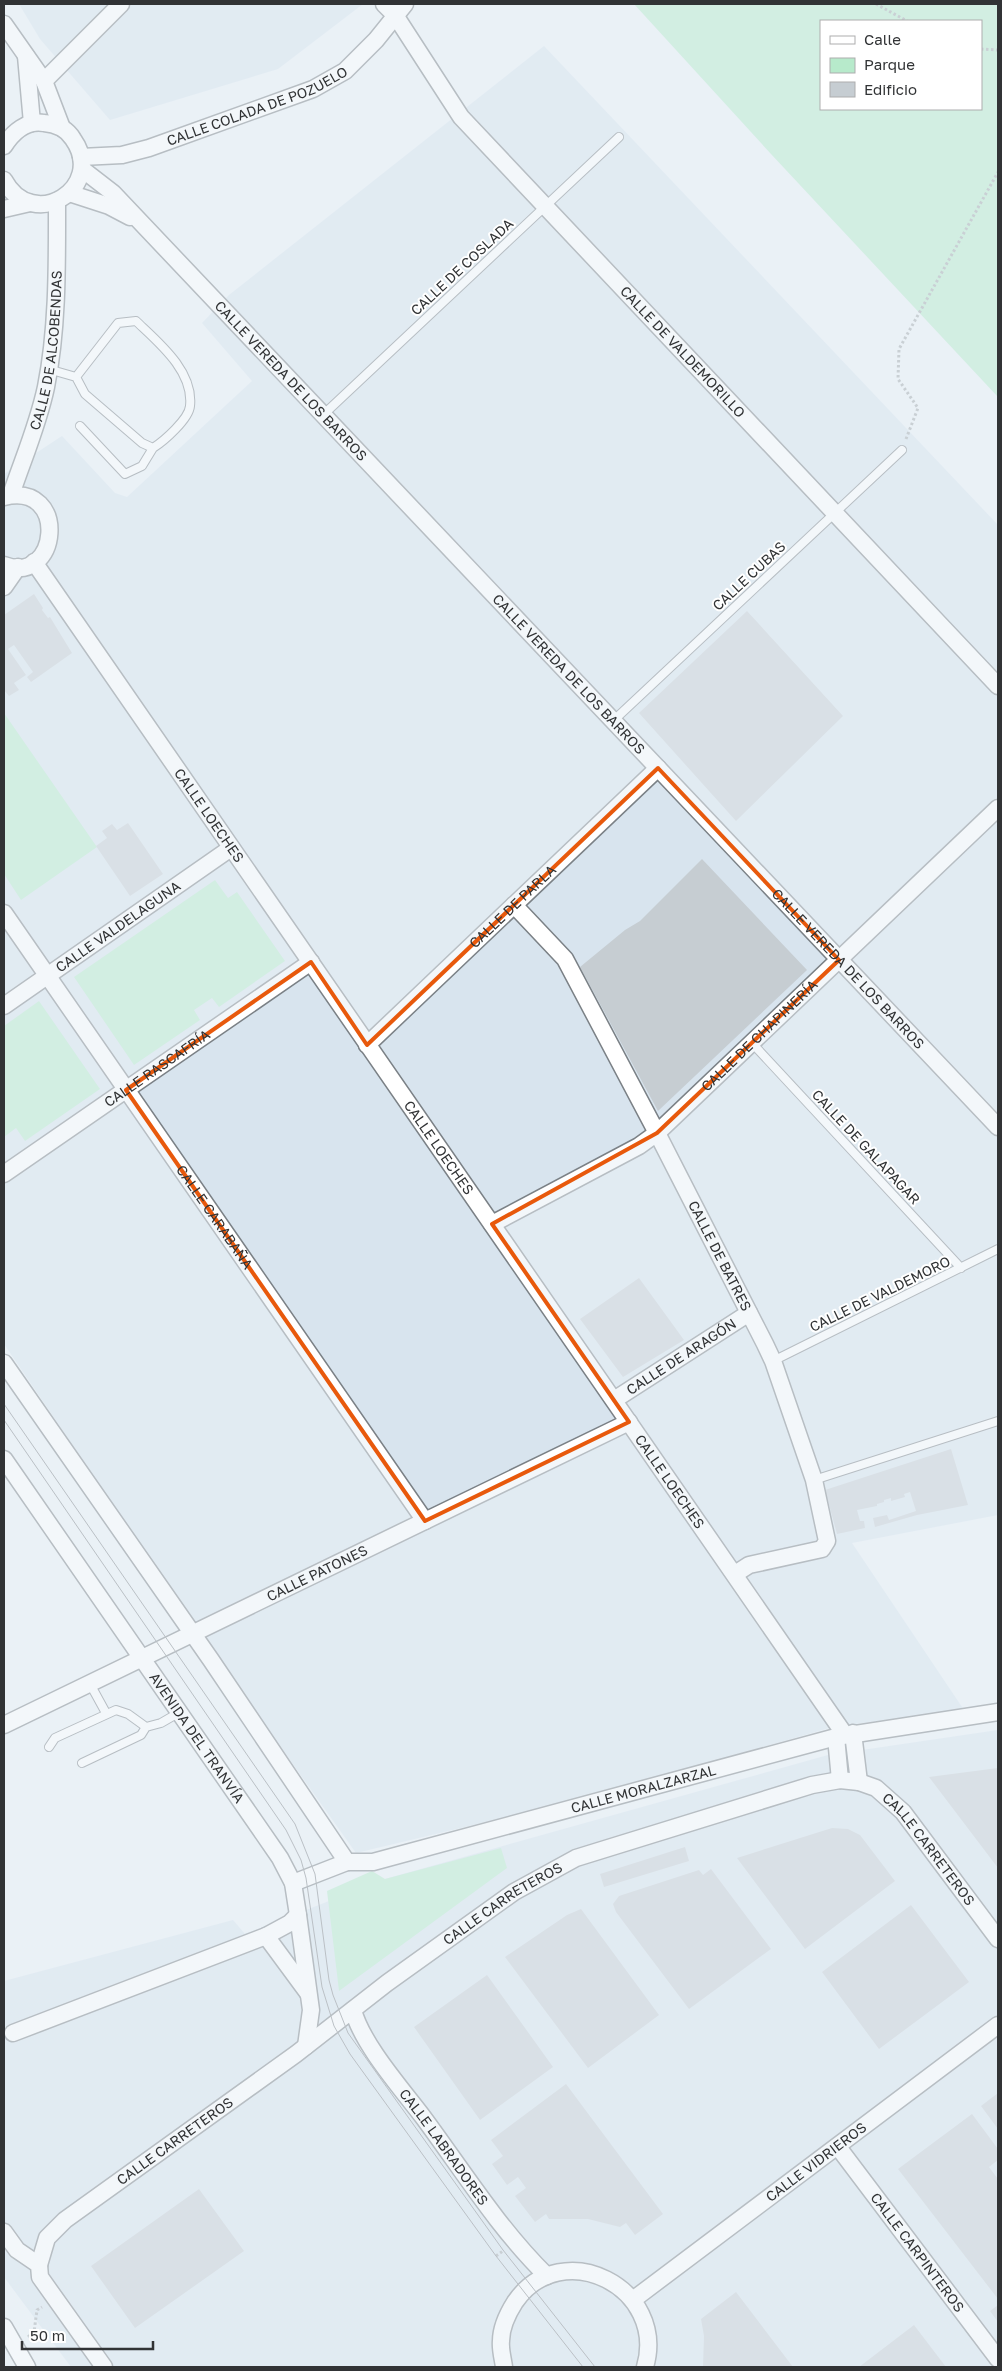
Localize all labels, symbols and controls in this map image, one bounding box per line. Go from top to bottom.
legend [820,20,982,110]
text: Calle [864,30,901,48]
text: Parque [864,55,915,73]
street label: CALLE COLADA DE POZUELO [164,62,350,149]
text: Edificio [864,80,917,98]
street label: CALLE DE COSLADA [407,214,517,319]
street label: CALLE DE ALCOBENDAS [26,270,65,432]
street label: CALLE DE VALDEMORILLO [617,282,749,421]
street label: CALLE VEREDA DE LOS BARROS [212,297,371,464]
street label: CALLE CUBAS [709,537,789,614]
street label: CALLE VEREDA DE LOS BARROS [489,590,649,757]
street label: CALLE LOECHES [171,765,248,865]
street label: CALLE DE PARLA [465,860,560,951]
street label: CALLE VALDELAGUNA [52,877,184,975]
street label: CALLE VEREDA DE LOS BARROS [769,885,928,1052]
street label: CALLE DE CHAPINERÍA [697,975,821,1094]
street label: CALLE RASCAFRÍA [101,1025,213,1110]
street label: CALLE DE GALAPAGAR [809,1086,924,1208]
street label: CALLE LOECHES [401,1097,478,1198]
street label: CALLE CARABAÑA [173,1162,257,1273]
street label: CALLE DE BATRES [685,1198,756,1314]
street label: CALLE DE VALDEMORO [807,1252,953,1335]
street label: CALLE DE ARAGÓN [623,1315,739,1398]
street label: CALLE LOECHES [632,1431,709,1532]
street label: CALLE PATONES [264,1541,370,1604]
street label: AVENIDA DEL TRANVÍA [146,1669,249,1807]
street label: CALLE MORALZARZAL [569,1761,718,1816]
street label: CALLE CARRETEROS [879,1789,979,1908]
street label: CALLE CARRETEROS [439,1858,565,1948]
street label: CALLE LABRADORES [396,2085,492,2208]
street label: CALLE CARRETEROS [113,2093,236,2188]
street label: CALLE VIDRIEROS [762,2118,870,2205]
street label: CALLE CARPINTEROS [867,2189,968,2315]
scale bar [22,2318,154,2350]
text: 50 m [30,2326,65,2344]

